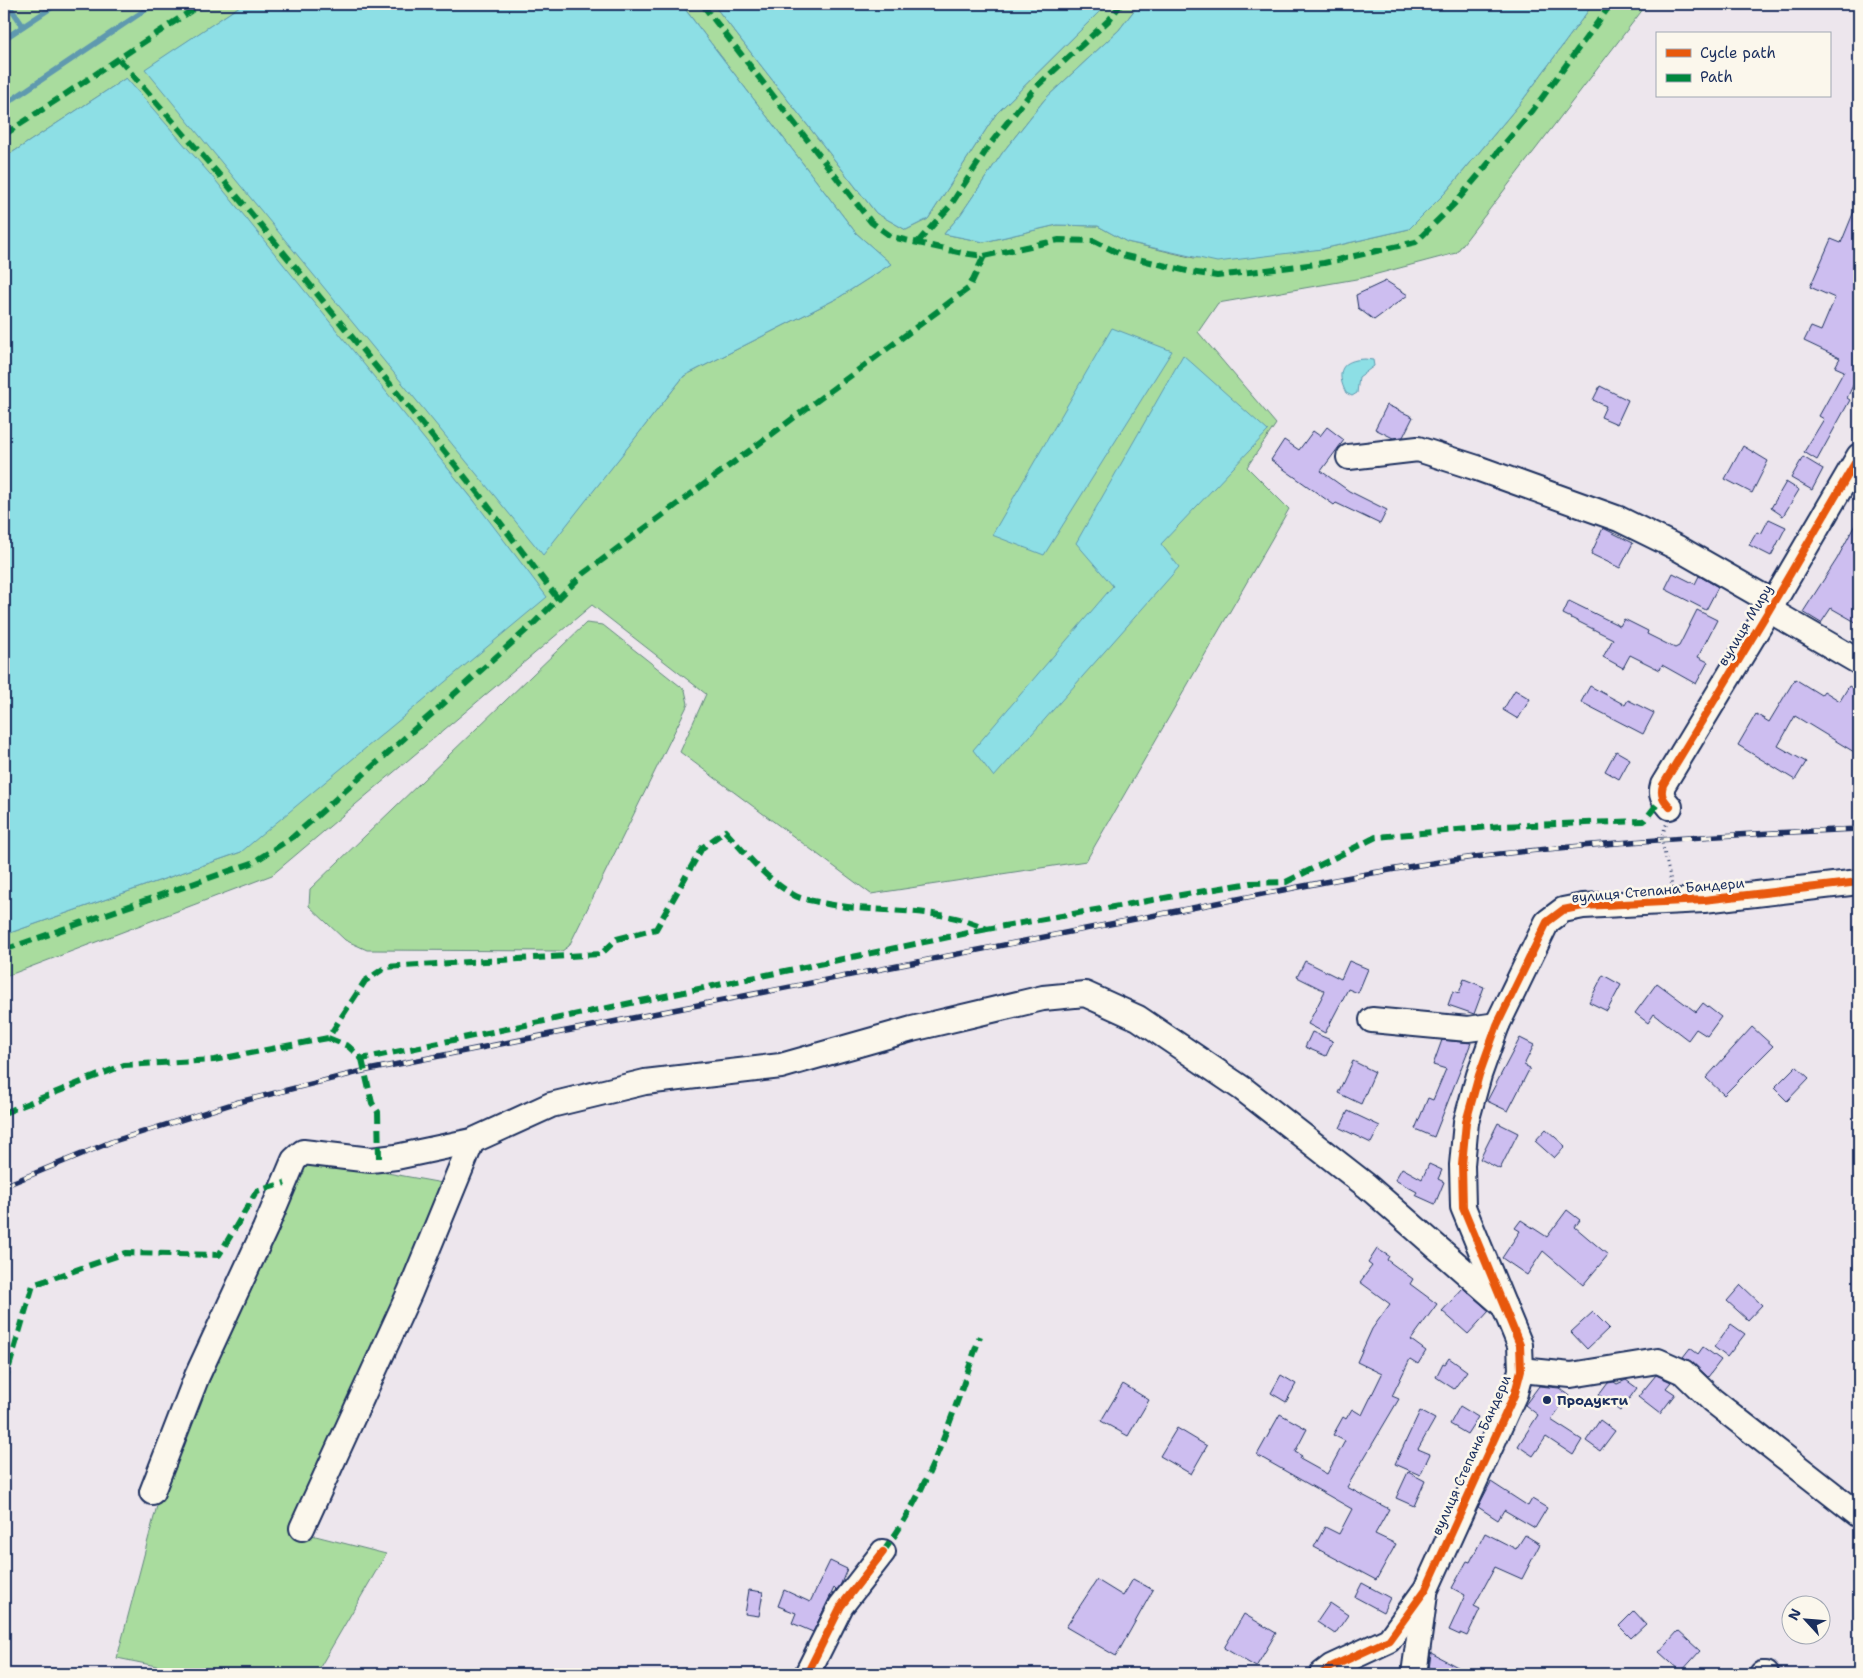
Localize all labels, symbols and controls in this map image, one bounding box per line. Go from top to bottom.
legend [1656,32,1830,98]
text: Cycle path [1700,43,1776,63]
text: Path [1700,67,1733,87]
street label: вулиця Миру [1714,581,1776,669]
street label: вулиця Степана Бандери [1571,873,1745,907]
street label: вулиця Степана Бандери [1427,1372,1515,1538]
place label: Продукти [1557,1391,1628,1409]
marker: Продукти [1541,1394,1553,1406]
north arrow [1780,1596,1830,1646]
text: N [1784,1605,1805,1623]

